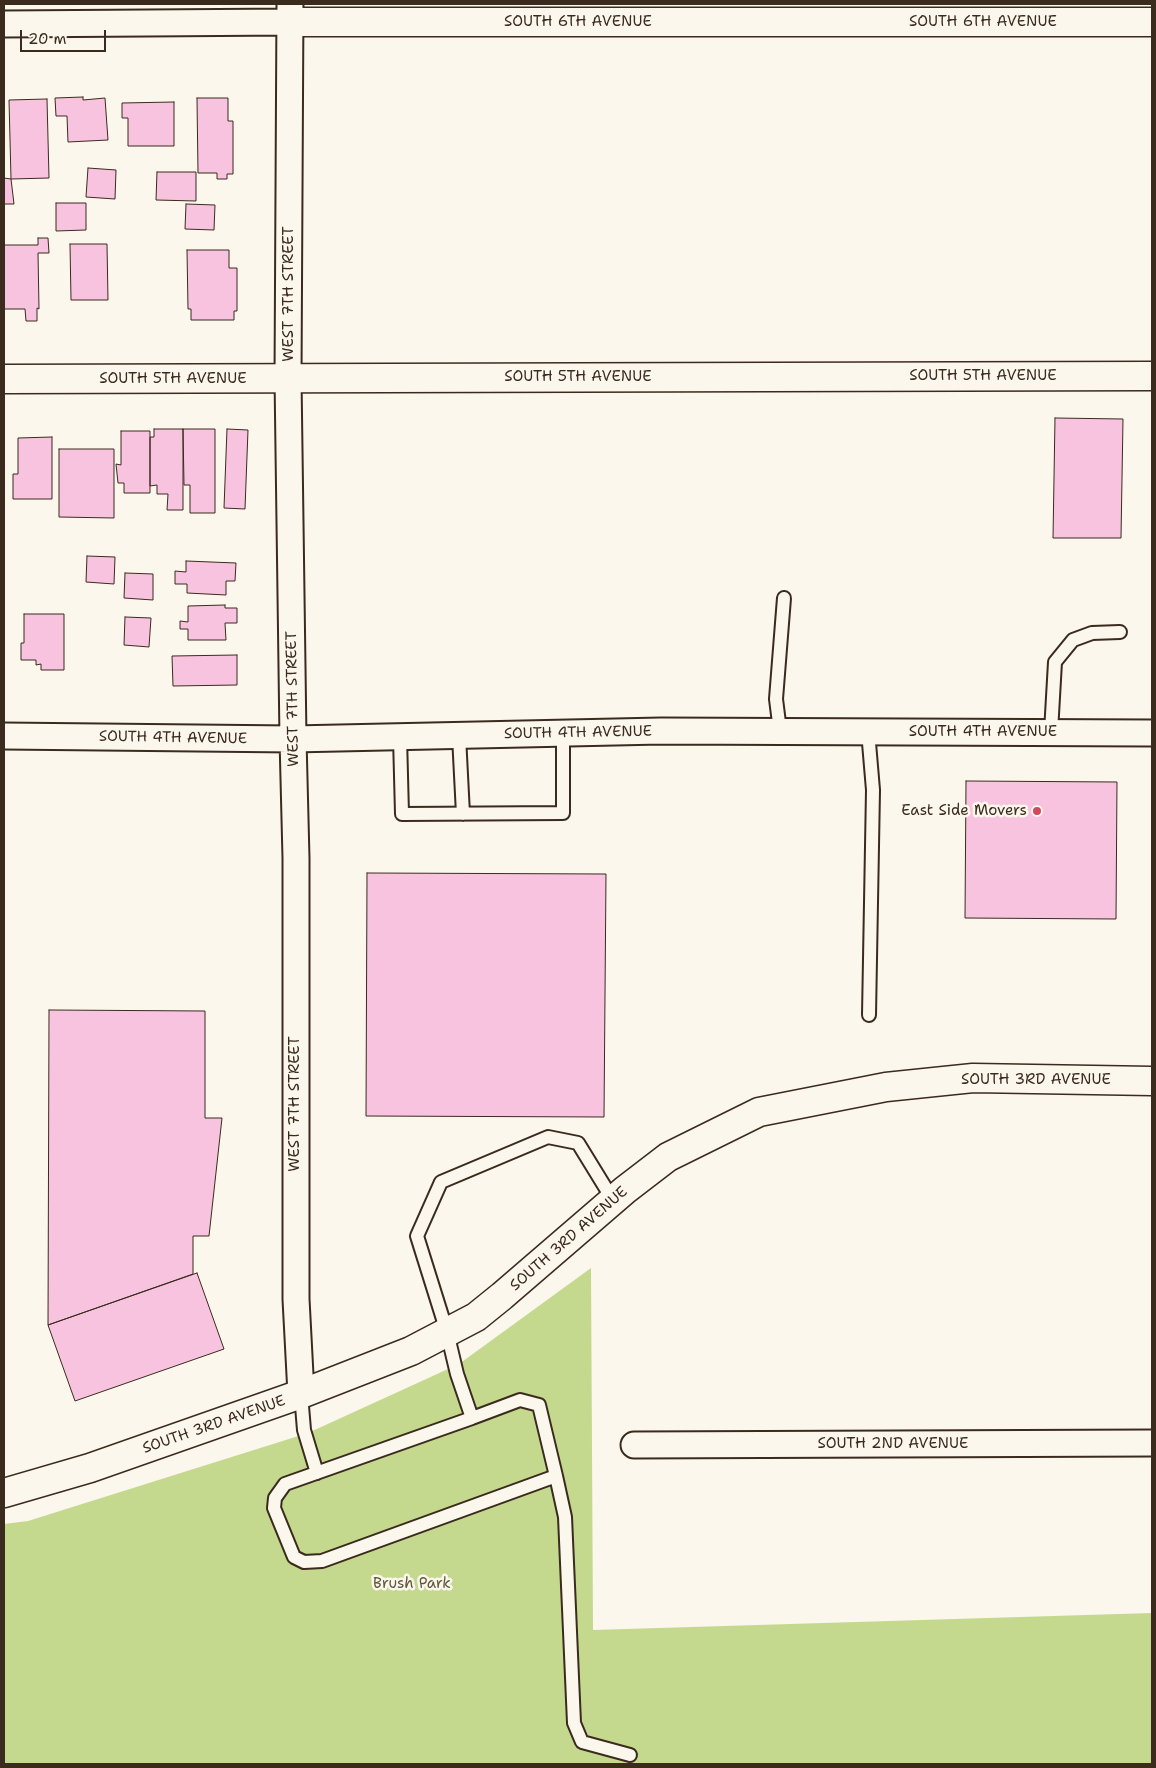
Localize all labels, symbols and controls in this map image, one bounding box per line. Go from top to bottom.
street label: SOUTH 6TH AVENUE [504,13,652,31]
street label: SOUTH 6TH AVENUE [909,13,1057,31]
scale bar [22,20,109,52]
text: 20 m [28,29,67,49]
street label: WEST 7TH STREET [280,226,298,362]
street label: SOUTH 5TH AVENUE [909,367,1057,385]
street label: SOUTH 5TH AVENUE [504,368,652,386]
street label: SOUTH 5TH AVENUE [99,370,247,388]
street label: WEST 7TH STREET [283,631,303,767]
street label: SOUTH 4TH AVENUE [504,723,652,743]
street label: SOUTH 4TH AVENUE [909,723,1057,741]
street label: SOUTH 4TH AVENUE [99,728,247,748]
place label: East Side Movers [901,802,1027,820]
marker: East Side Movers [1031,805,1043,817]
street label: WEST 7TH STREET [286,1036,304,1172]
street label: SOUTH 3RD AVENUE [961,1071,1111,1089]
street label: SOUTH 3RD AVENUE [507,1183,631,1295]
street label: SOUTH 3RD AVENUE [140,1392,288,1458]
street label: SOUTH 2ND AVENUE [818,1435,968,1453]
park label: Brush Park [373,1575,451,1593]

